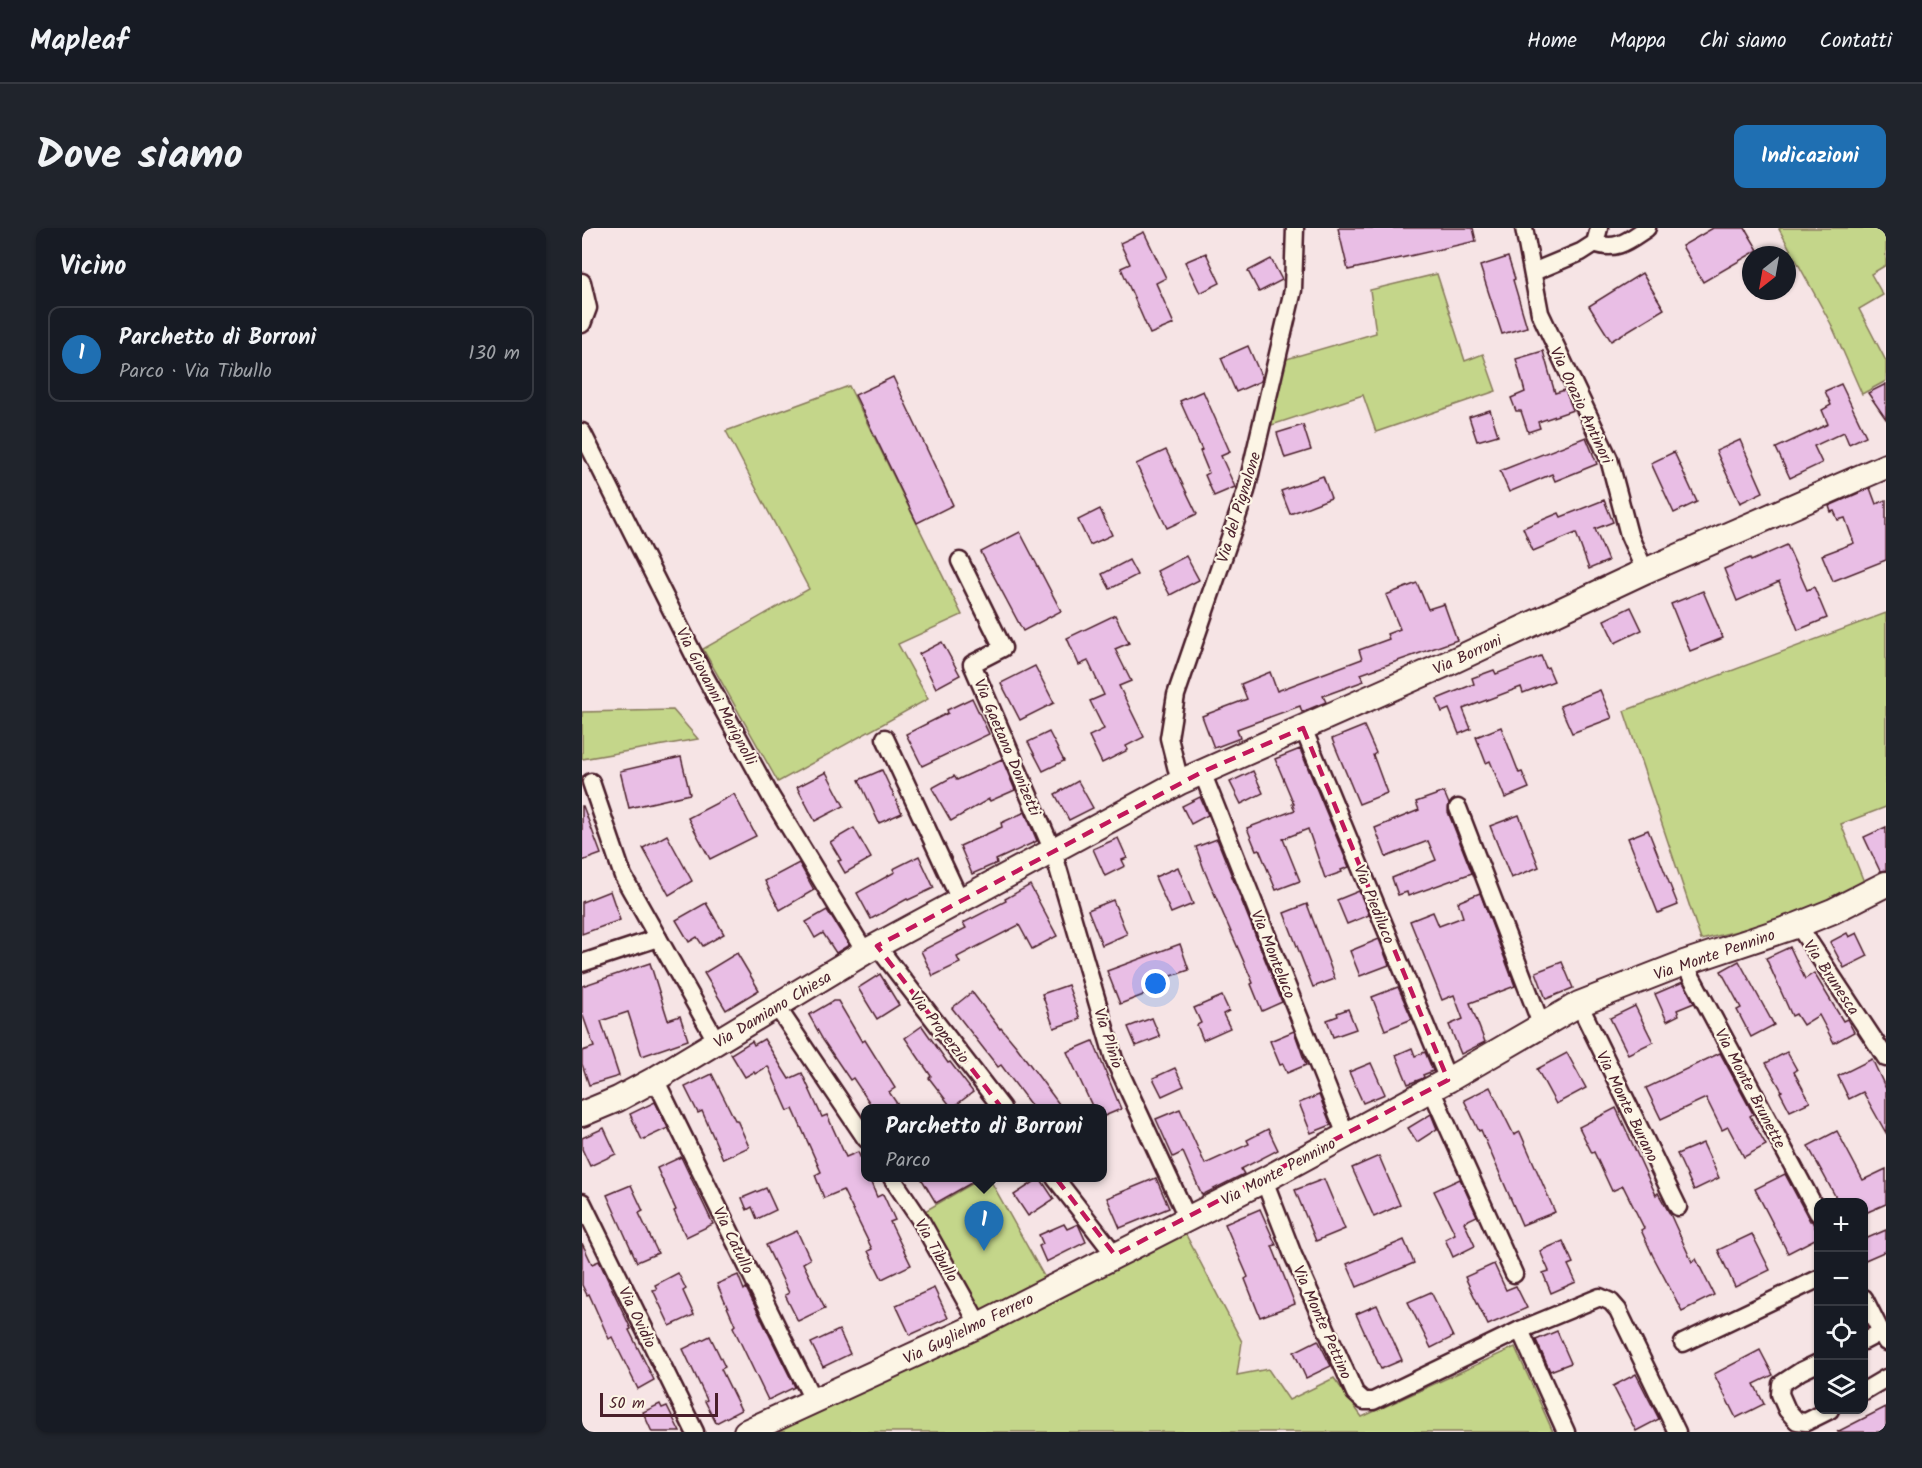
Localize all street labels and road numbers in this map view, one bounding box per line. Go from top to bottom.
street label: Via Orazio Antinori [1543,343,1619,469]
street label: Via del Pignalone [1211,449,1268,566]
street label: Via Giovanni Marignolli [669,623,763,771]
street label: Via Borroni [1429,628,1507,682]
street label: Via Gaetano Donizetti [966,675,1047,821]
street label: Via Piediluco [1346,861,1401,948]
street label: Via Monteluco [1243,906,1302,1003]
street label: Via Monte Pennino [1650,923,1779,988]
street label: Via Brunesca [1796,935,1865,1021]
street label: Via Damiano Chiesa [709,965,837,1055]
street label: Via Properzio [903,986,975,1069]
street label: Via Plinio [1086,1005,1129,1072]
street label: Via Monte Brunette [1707,1024,1792,1153]
street label: Via Monte Burano [1589,1047,1664,1166]
street label: Via Monte Pennino [1217,1131,1341,1213]
street label: Via Catullo [706,1203,760,1279]
street label: Via Tibullo [907,1214,964,1287]
street label: Via Monte Pettino [1285,1262,1358,1384]
street label: Via Ovidio [611,1283,662,1353]
street label: Via Guglielmo Ferrero [899,1287,1038,1372]

